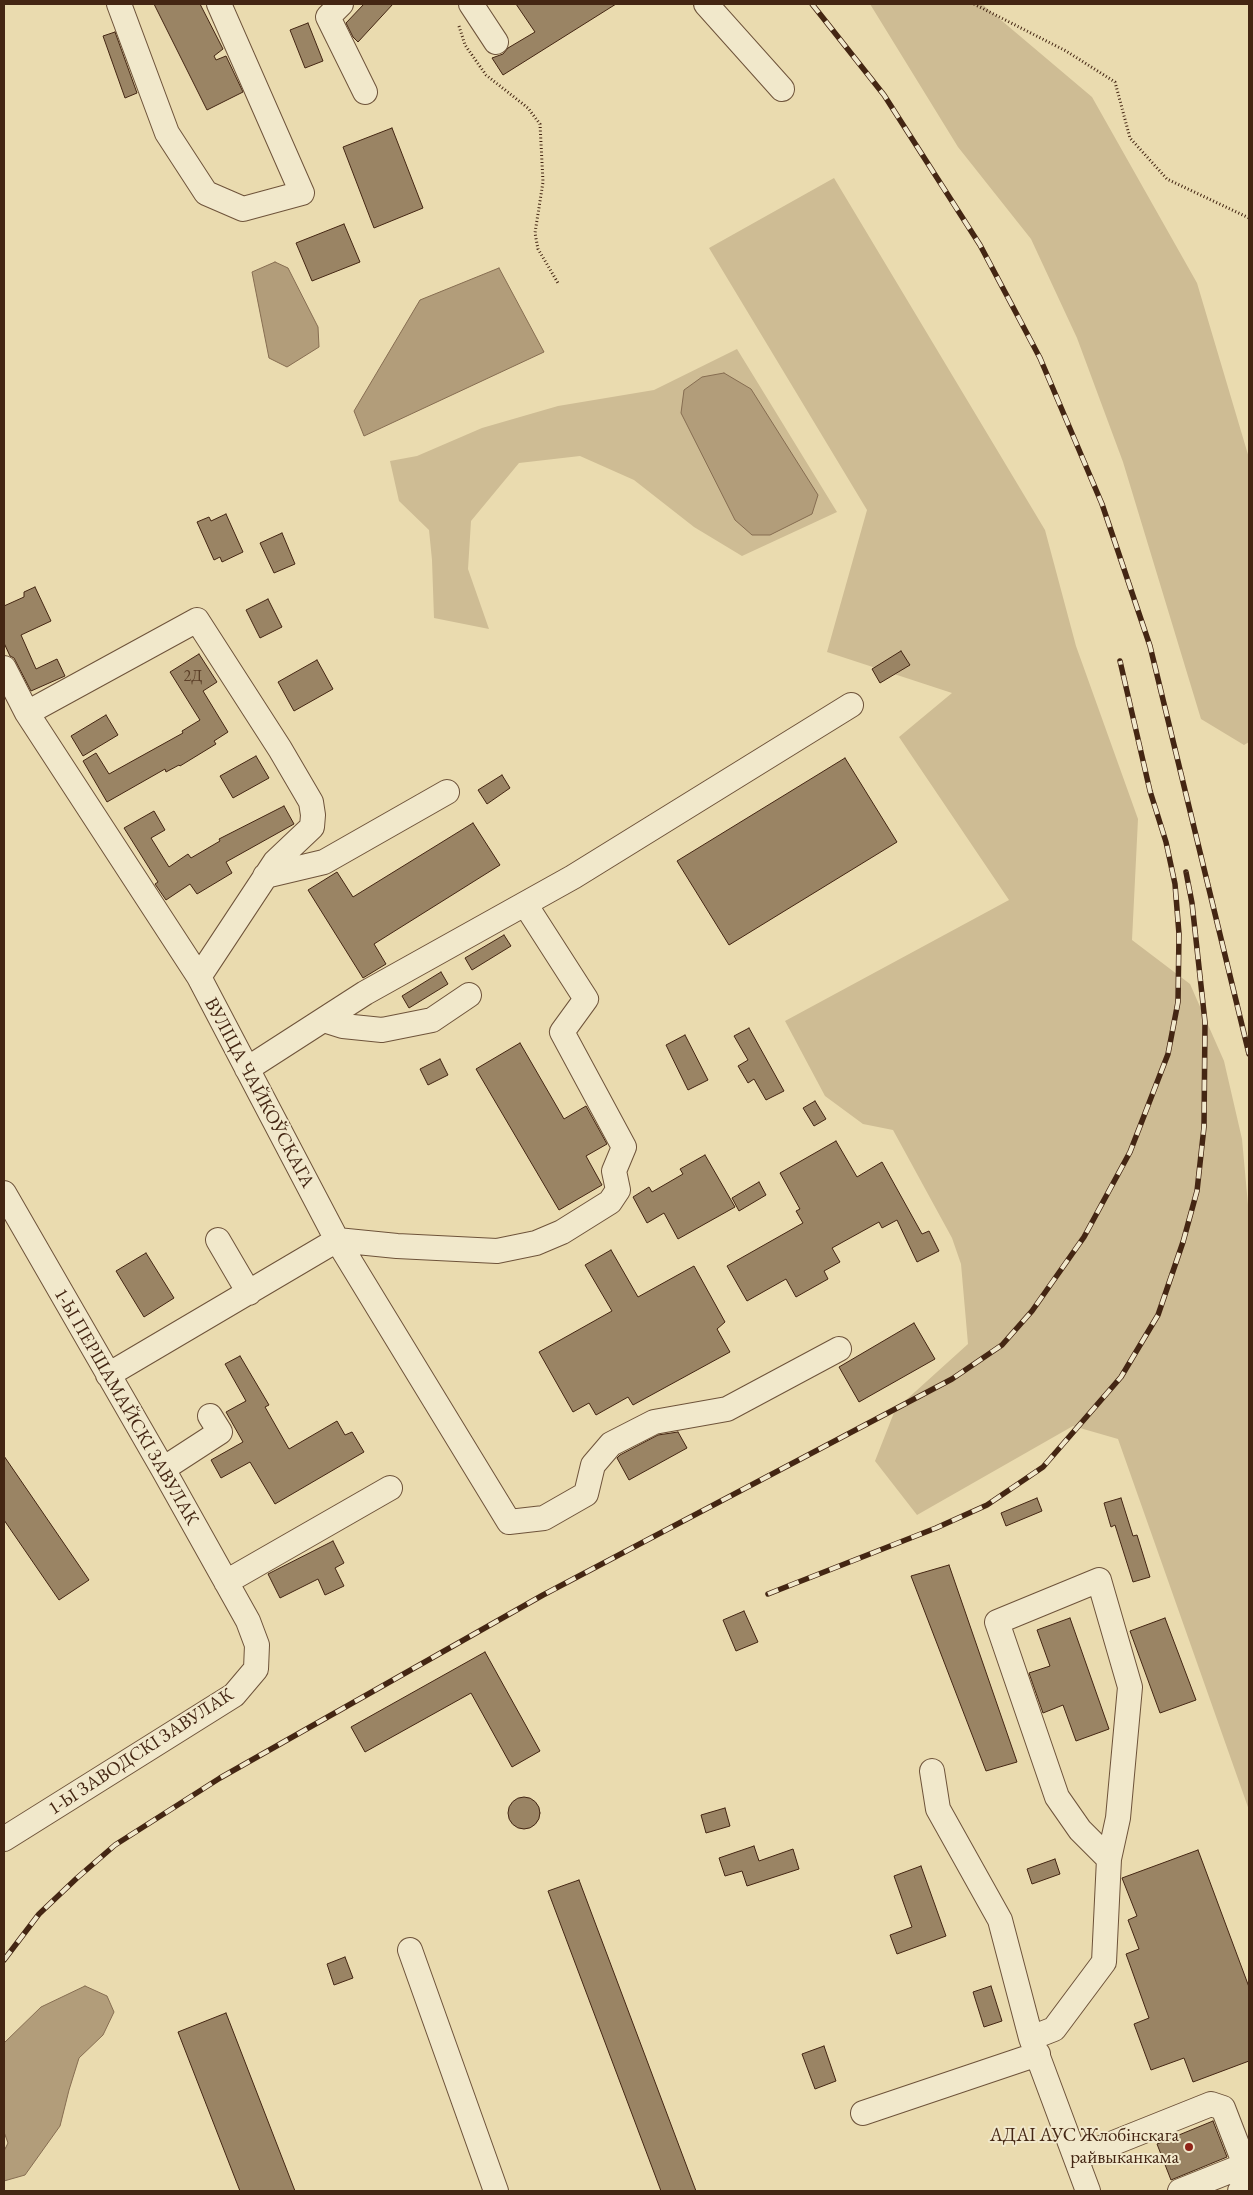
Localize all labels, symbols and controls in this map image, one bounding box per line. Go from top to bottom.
house number: 2Д [184,667,202,687]
street label: ВУЛІЦА ЧАЙКОЎСКАГА [199,994,319,1192]
street label: 1-Ы ПЕРШАМАЙСКІ ЗАВУЛАК [49,1284,203,1530]
street label: 1-Ы ЗАВОДСКІ ЗАВУЛАК [44,1684,238,1820]
place label: АДАІ АУС Жлобінскага райвыканкама [990,2125,1179,2169]
marker: АДАІ АУС Жлобінскага райвыканкама [1183,2141,1195,2153]

